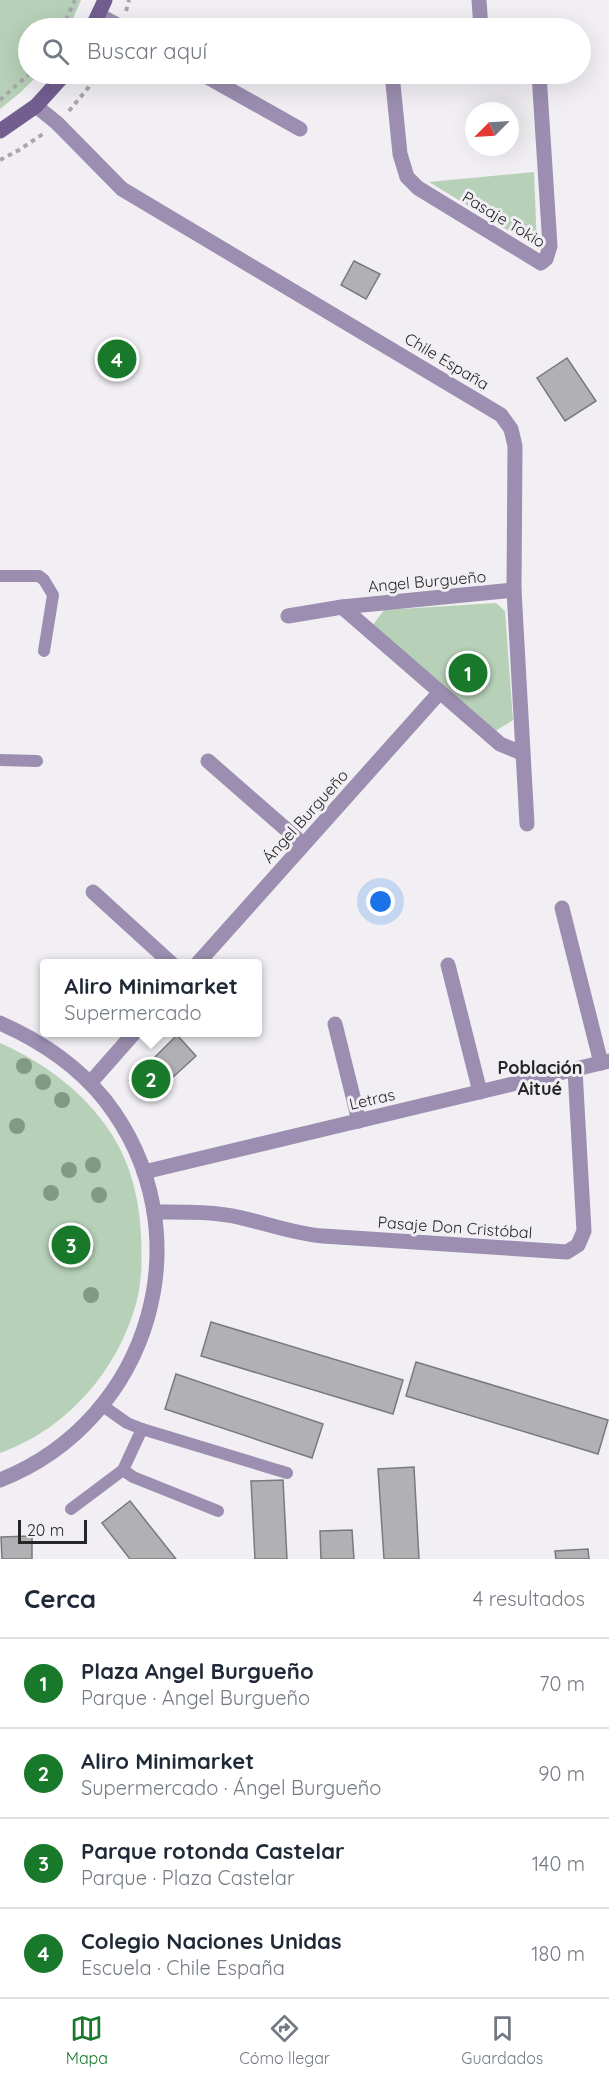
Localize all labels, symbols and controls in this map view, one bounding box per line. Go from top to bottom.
search box [18,18,591,84]
icon: search [39,35,72,68]
text: Buscar aquí [87,37,207,65]
north arrow [465,102,519,156]
street label: Pasaje Tokio [459,186,549,252]
street label: Chile España [401,328,493,394]
pin: 4 [98,336,136,382]
street label: Angel Burgueño [367,566,487,596]
pin: 1 [448,650,488,696]
street label: Ángel Burgueño [258,765,352,867]
your location [366,887,395,916]
popup [40,959,262,1037]
text: Aliro Minimarket [64,972,238,1000]
text: Supermercado [64,1000,202,1025]
pin: 2 [132,1056,170,1102]
district label: Población Aitué [498,1056,582,1100]
street label: Letras [347,1084,397,1114]
street label: Pasaje Don Cristóbal [377,1212,533,1242]
pin: 3 [52,1222,90,1268]
scale bar [18,1517,87,1544]
text: 20 m [27,1520,64,1540]
text: Cerca [24,1582,96,1615]
text: 4 resultados [473,1586,585,1611]
text: Plaza Angel Burgueño [81,1657,314,1685]
text: 1 [40,1671,47,1696]
text: 70 m [539,1671,585,1696]
text: Parque · Angel Burgueño [81,1685,310,1710]
text: Aliro Minimarket [81,1747,254,1775]
text: 2 [38,1761,49,1786]
text: 90 m [538,1761,585,1786]
text: Supermercado · Ángel Burgueño [81,1775,381,1800]
text: Parque rotonda Castelar [81,1837,345,1865]
text: 3 [38,1851,49,1876]
text: 140 m [532,1851,585,1876]
text: Parque · Plaza Castelar [81,1865,295,1890]
text: Colegio Naciones Unidas [81,1927,341,1955]
text: 4 [38,1941,49,1966]
text: 180 m [531,1941,585,1966]
text: Escuela · Chile España [81,1955,285,1980]
tab: Mapa [66,2012,108,2068]
tab: Cómo llegar [239,2012,330,2068]
tab: Guardados [461,2012,543,2068]

